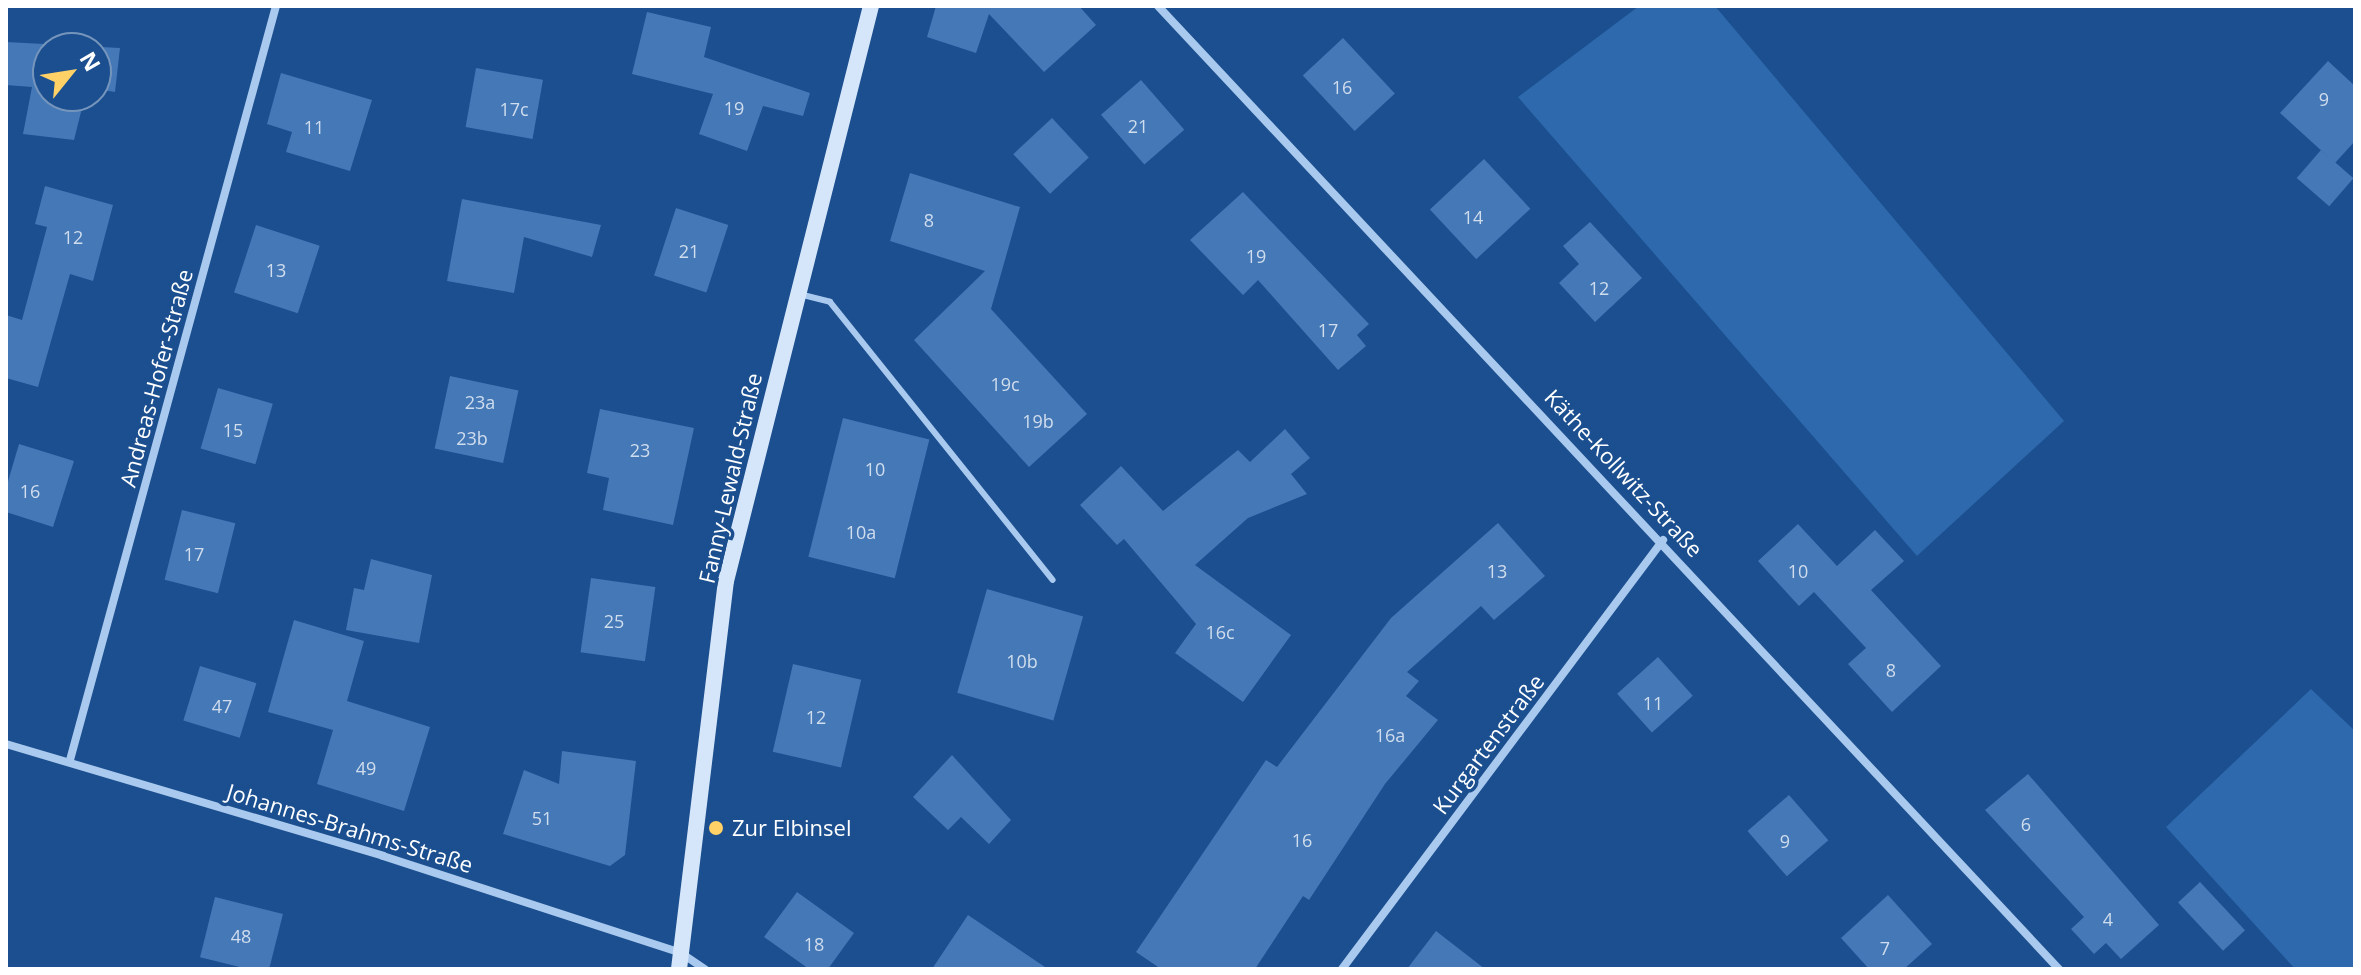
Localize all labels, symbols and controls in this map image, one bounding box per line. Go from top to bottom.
north arrow [32,32,112,112]
text: N [74,46,109,76]
house number: 16 [1332,76,1352,98]
house number: 9 [2319,88,2329,110]
house number: 19 [724,97,744,119]
house number: 17c [499,98,529,120]
house number: 21 [1128,115,1148,137]
house number: 11 [304,116,324,138]
house number: 14 [1463,206,1483,228]
house number: 8 [924,209,934,231]
house number: 12 [63,226,83,248]
house number: 21 [679,240,699,262]
house number: 19 [1246,245,1266,267]
house number: 13 [266,259,286,281]
street label: Andreas-Hofer-Straße [114,266,198,490]
house number: 12 [1589,277,1609,299]
house number: 17 [1318,319,1338,341]
street label: Fanny-Lewald-Straße [693,370,767,586]
house number: 19c [990,373,1020,395]
street label: Käthe-Kollwitz-Straße [1540,384,1708,562]
house number: 23a [465,391,495,413]
house number: 19b [1022,410,1054,432]
house number: 15 [223,419,243,441]
house number: 23b [456,427,488,449]
house number: 23 [630,439,650,461]
house number: 10 [865,458,885,480]
house number: 16 [20,480,40,502]
house number: 10a [846,521,876,543]
house number: 17 [184,543,204,565]
house number: 13 [1487,560,1507,582]
house number: 10 [1788,560,1808,582]
house number: 25 [604,610,624,632]
house number: 16c [1205,621,1235,643]
house number: 10b [1006,650,1038,672]
house number: 8 [1886,659,1896,681]
street label: Kurgartenstraße [1427,669,1549,819]
house number: 11 [1643,692,1663,714]
house number: 47 [212,695,232,717]
house number: 12 [806,706,826,728]
house number: 16a [1375,724,1405,746]
house number: 49 [356,757,376,779]
street label: Johannes-Brahms-Straße [224,778,476,878]
house number: 51 [532,807,552,829]
house number: 6 [2021,813,2031,835]
place label: Zur Elbinsel [732,815,851,841]
marker: Zur Elbinsel [707,819,725,837]
house number: 16 [1292,829,1312,851]
house number: 9 [1780,830,1790,852]
house number: 4 [2103,908,2113,930]
house number: 48 [231,925,251,947]
house number: 18 [804,933,824,955]
house number: 7 [1880,937,1890,959]

